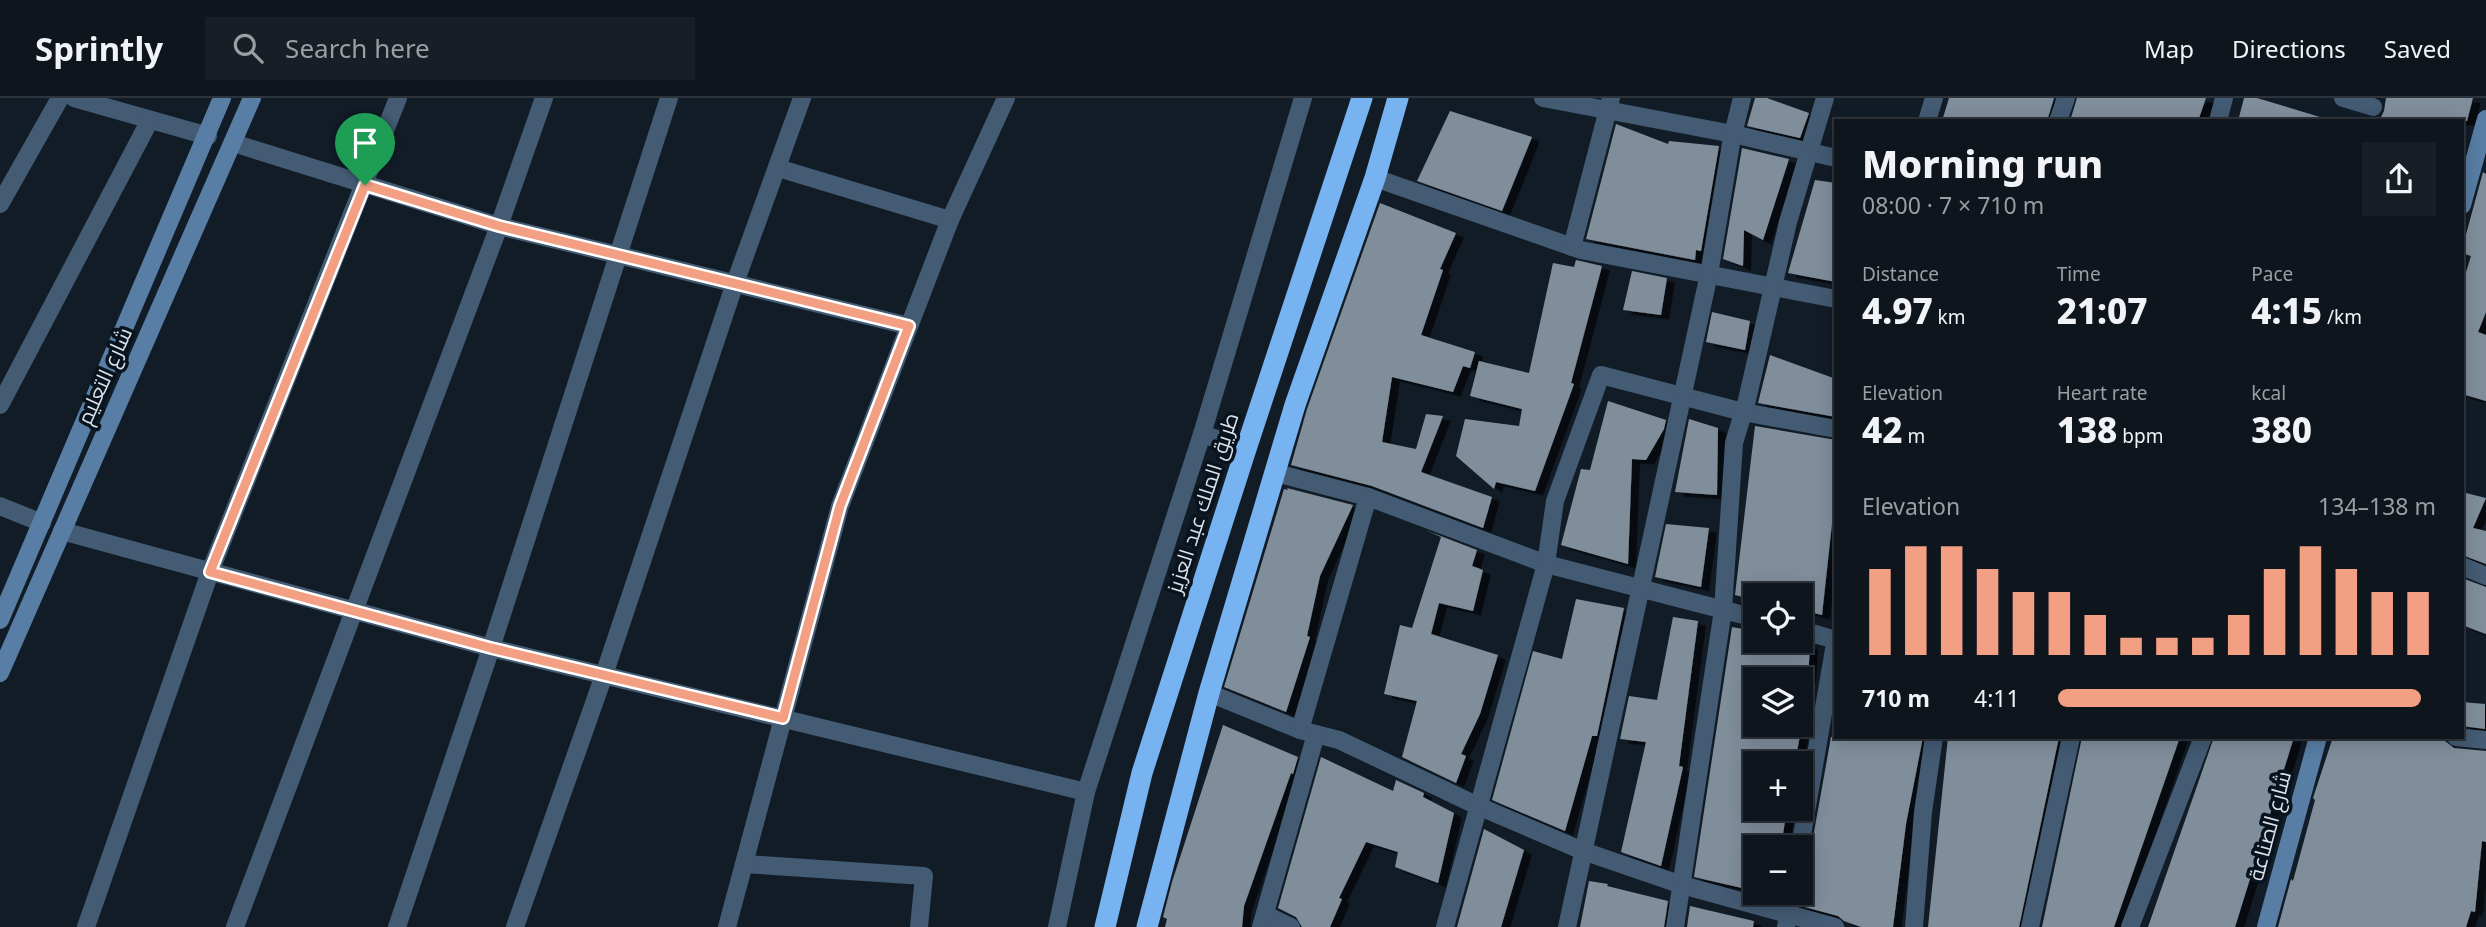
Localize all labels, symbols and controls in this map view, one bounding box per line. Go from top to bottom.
search box [205,17,695,80]
text: Sprintly [35,26,163,71]
icon: search [229,29,267,67]
text: Search here [285,30,430,66]
text: Map [2144,32,2194,65]
text: Directions [2232,32,2346,65]
text: Saved [2384,32,2451,65]
pin [335,113,395,185]
icon: arrive [346,124,384,162]
text: Morning run [1862,137,2103,189]
button: share [2362,142,2436,216]
text: 08:00 · 7 × 710 m [1862,189,2044,221]
text: Distance [1862,261,1939,287]
text: Time [2057,261,2101,287]
text: Pace [2251,261,2293,287]
text: 4.97 [1862,287,1933,334]
text: 21:07 [2057,287,2148,334]
text: 4:15 [2251,287,2322,334]
text: km [1933,304,1966,330]
text: /km [2322,304,2362,330]
street label: شارع التعليم [70,323,139,429]
text: Elevation [1862,380,1943,406]
text: Heart rate [2057,380,2147,406]
text: kcal [2251,380,2286,406]
text: 42 [1862,406,1902,453]
text: 138 [2057,406,2117,453]
text: 380 [2251,406,2312,453]
street label: طريق الملك عبد العزيز [1159,409,1244,597]
text: m [1902,423,1925,449]
text: bpm [2117,423,2163,449]
text: Elevation [1862,490,1960,522]
text: 134–138 m [2318,490,2436,522]
map controls [1743,583,1813,905]
button: locate [1743,583,1813,653]
button: layers [1743,667,1813,737]
text: 710 m [1862,682,1930,714]
text: 4:11 [1974,682,2020,714]
button: + [1743,751,1813,821]
street label: شارع الصناعة [2241,768,2298,884]
button: − [1743,835,1813,905]

